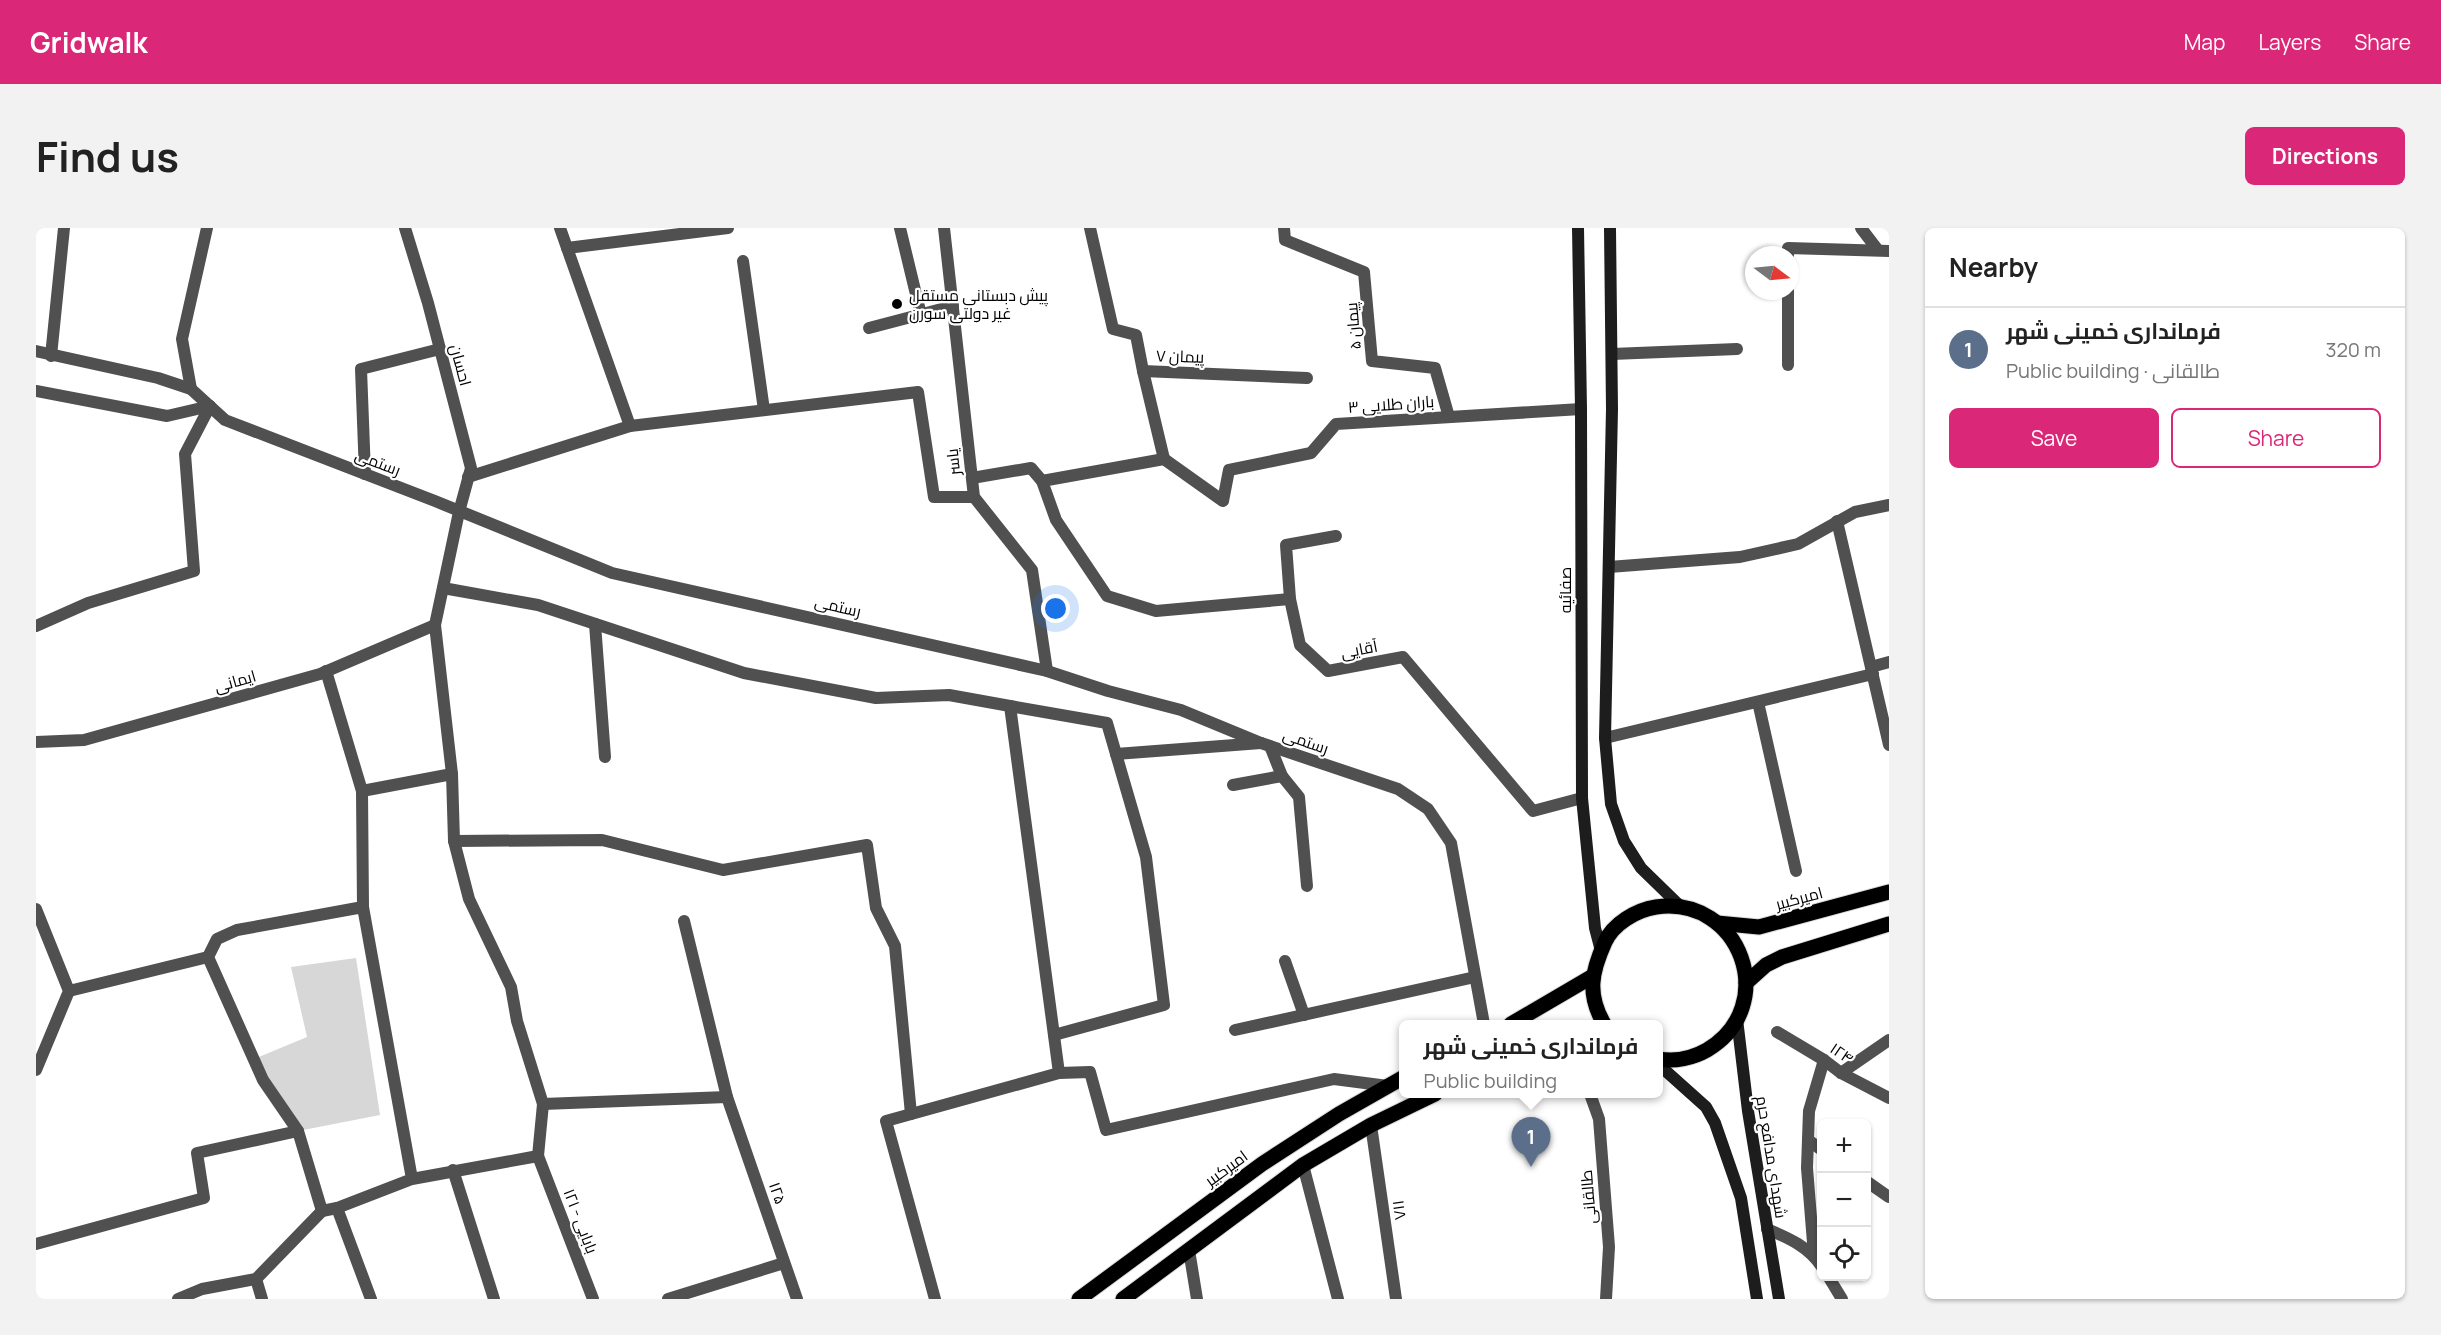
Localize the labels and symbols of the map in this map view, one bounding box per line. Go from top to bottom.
north arrow [1745,246,1799,300]
place label: پیش دبستانی مستقل غیر دولتی سورن [909,284,1049,324]
marker: پیش دبستانی مستقل غیر دولتی سورن [890,297,904,311]
street label: پیمان ۵ [1340,301,1367,350]
street label: احسان [445,342,477,388]
street label: پیمان ۷ [1155,344,1205,369]
street label: باران طلایی ۳ [1347,390,1435,418]
street label: رستمی [352,443,404,481]
street label: یاسر [941,447,965,477]
street label: صفائیه [1554,567,1576,613]
street label: رستمی [813,590,863,622]
your location [1041,594,1070,623]
street label: آقایی [1339,635,1380,663]
street label: ایمانی [212,665,258,697]
street label: رستمی [1280,723,1332,759]
street label: امیرکبیر [1772,881,1825,915]
street label: ۱۲۴ [1826,1037,1858,1069]
street label: شهدای مدافع حرم [1750,1094,1793,1220]
pin: 1 [1512,1118,1550,1167]
street label: امیرکبیر [1199,1145,1252,1192]
street label: طالقانی [1575,1169,1601,1225]
street label: ۱۲۵ [764,1179,792,1207]
street label: بابایی - ۱۲۱ [559,1185,603,1257]
street label: ۱۱۸ [1388,1199,1412,1221]

